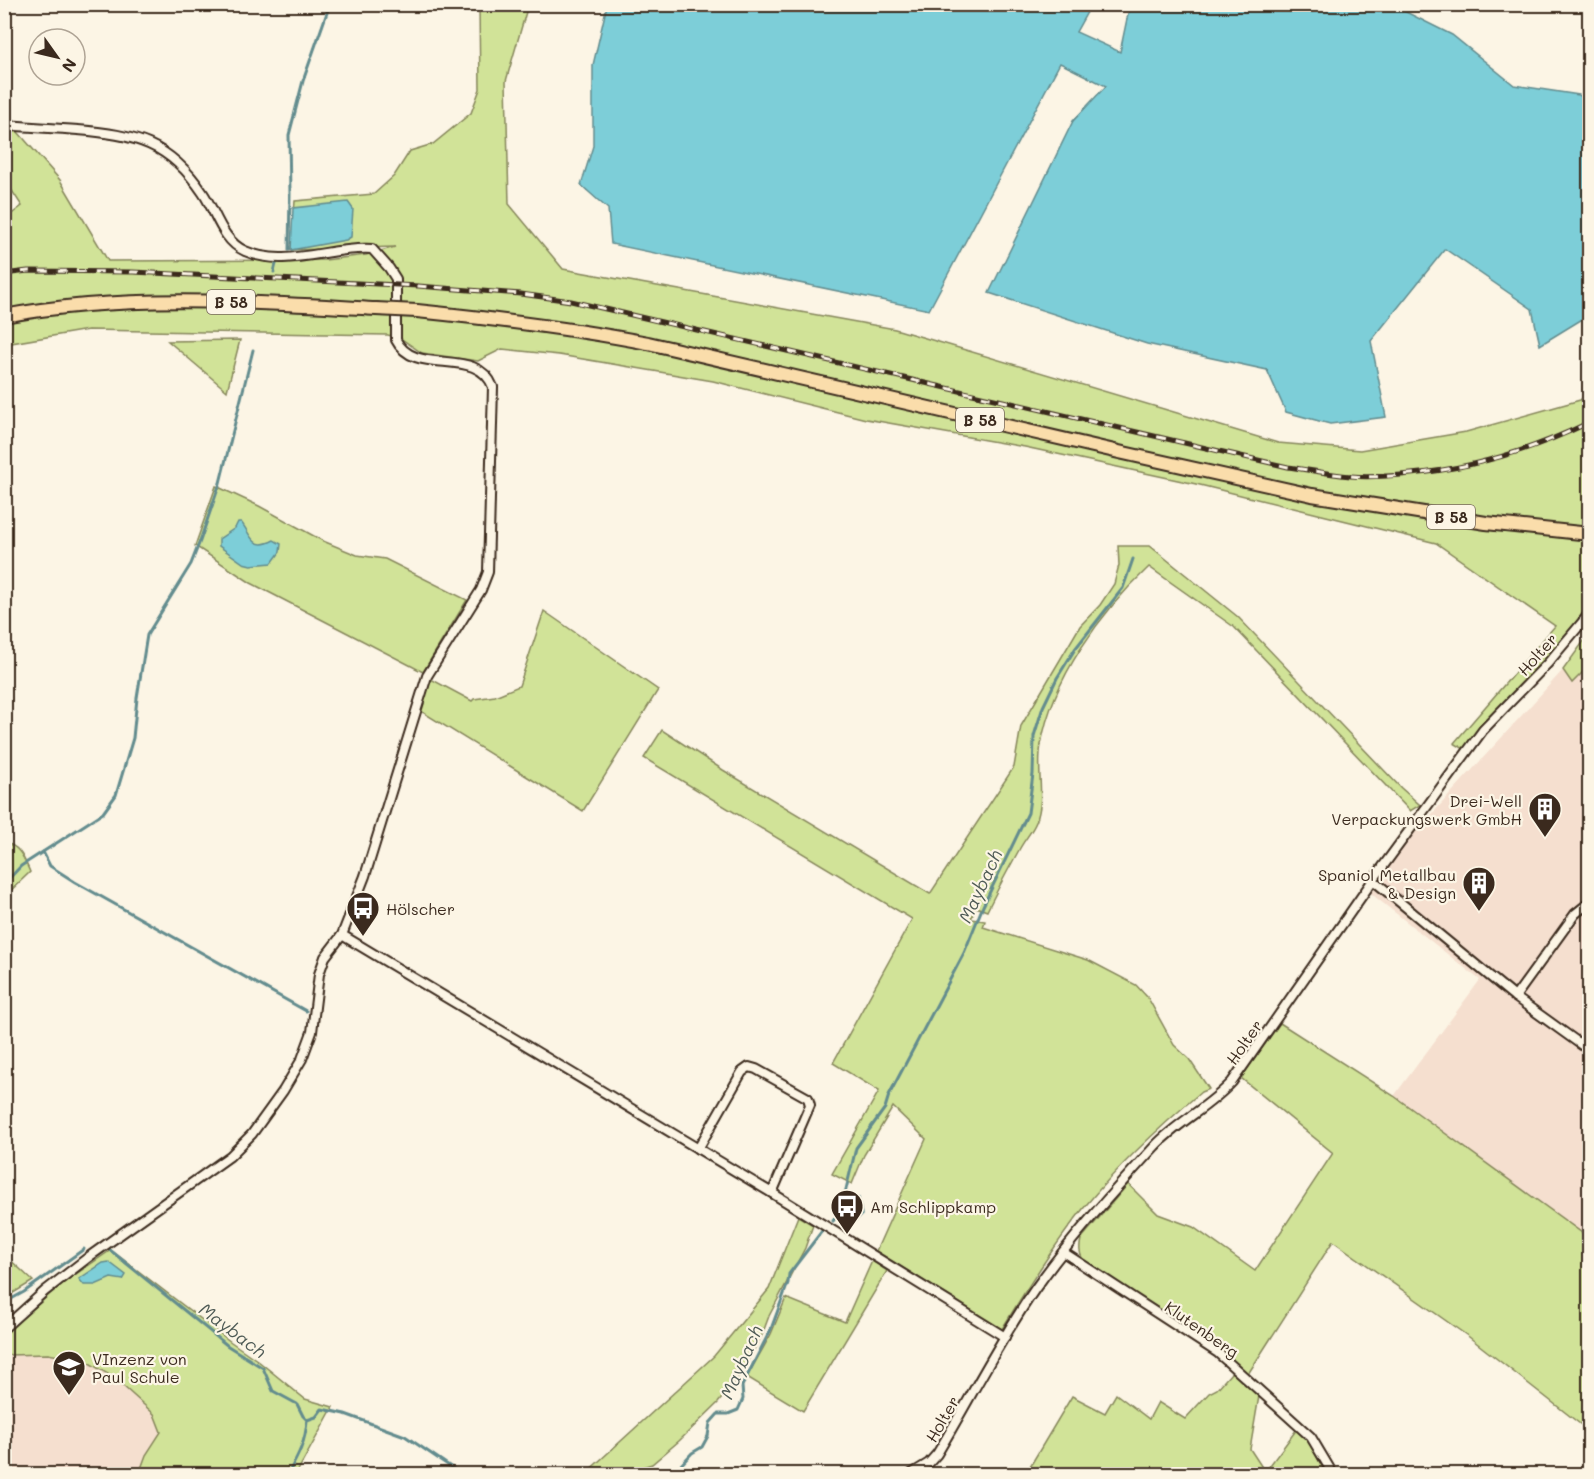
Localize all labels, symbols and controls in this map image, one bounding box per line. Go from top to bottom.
north arrow [27,27,87,87]
text: N [58,55,82,77]
road number: B 58 [207,290,255,314]
road number: B 58 [956,408,1004,432]
road number: B 58 [1427,505,1475,529]
street label: Holter [1513,628,1561,680]
place label: Drei-Well Verpackungswerk GmbH [1331,790,1522,829]
building icon: Drei-Well Verpackungswerk GmbH [1527,791,1563,838]
water label: Maybach [953,845,1007,927]
place label: Spaniol Metallbau & Design [1318,864,1456,903]
building icon: Spaniol Metallbau & Design [1461,865,1497,912]
bus stop icon: Hölscher [345,890,381,937]
place label: Hölscher [386,898,455,919]
street label: Holter [1221,1016,1267,1068]
bus stop icon: Am Schlippkamp [829,1188,865,1235]
place label: Am Schlippkamp [870,1196,996,1217]
street label: Klutenberg [1161,1296,1243,1362]
water label: Maybach [194,1297,272,1363]
water label: Maybach [714,1321,768,1403]
place label: VInzenz von Paul Schule [92,1348,187,1387]
school or university icon: VInzenz von Paul Schule [51,1349,87,1396]
street label: Holter [920,1392,964,1446]

